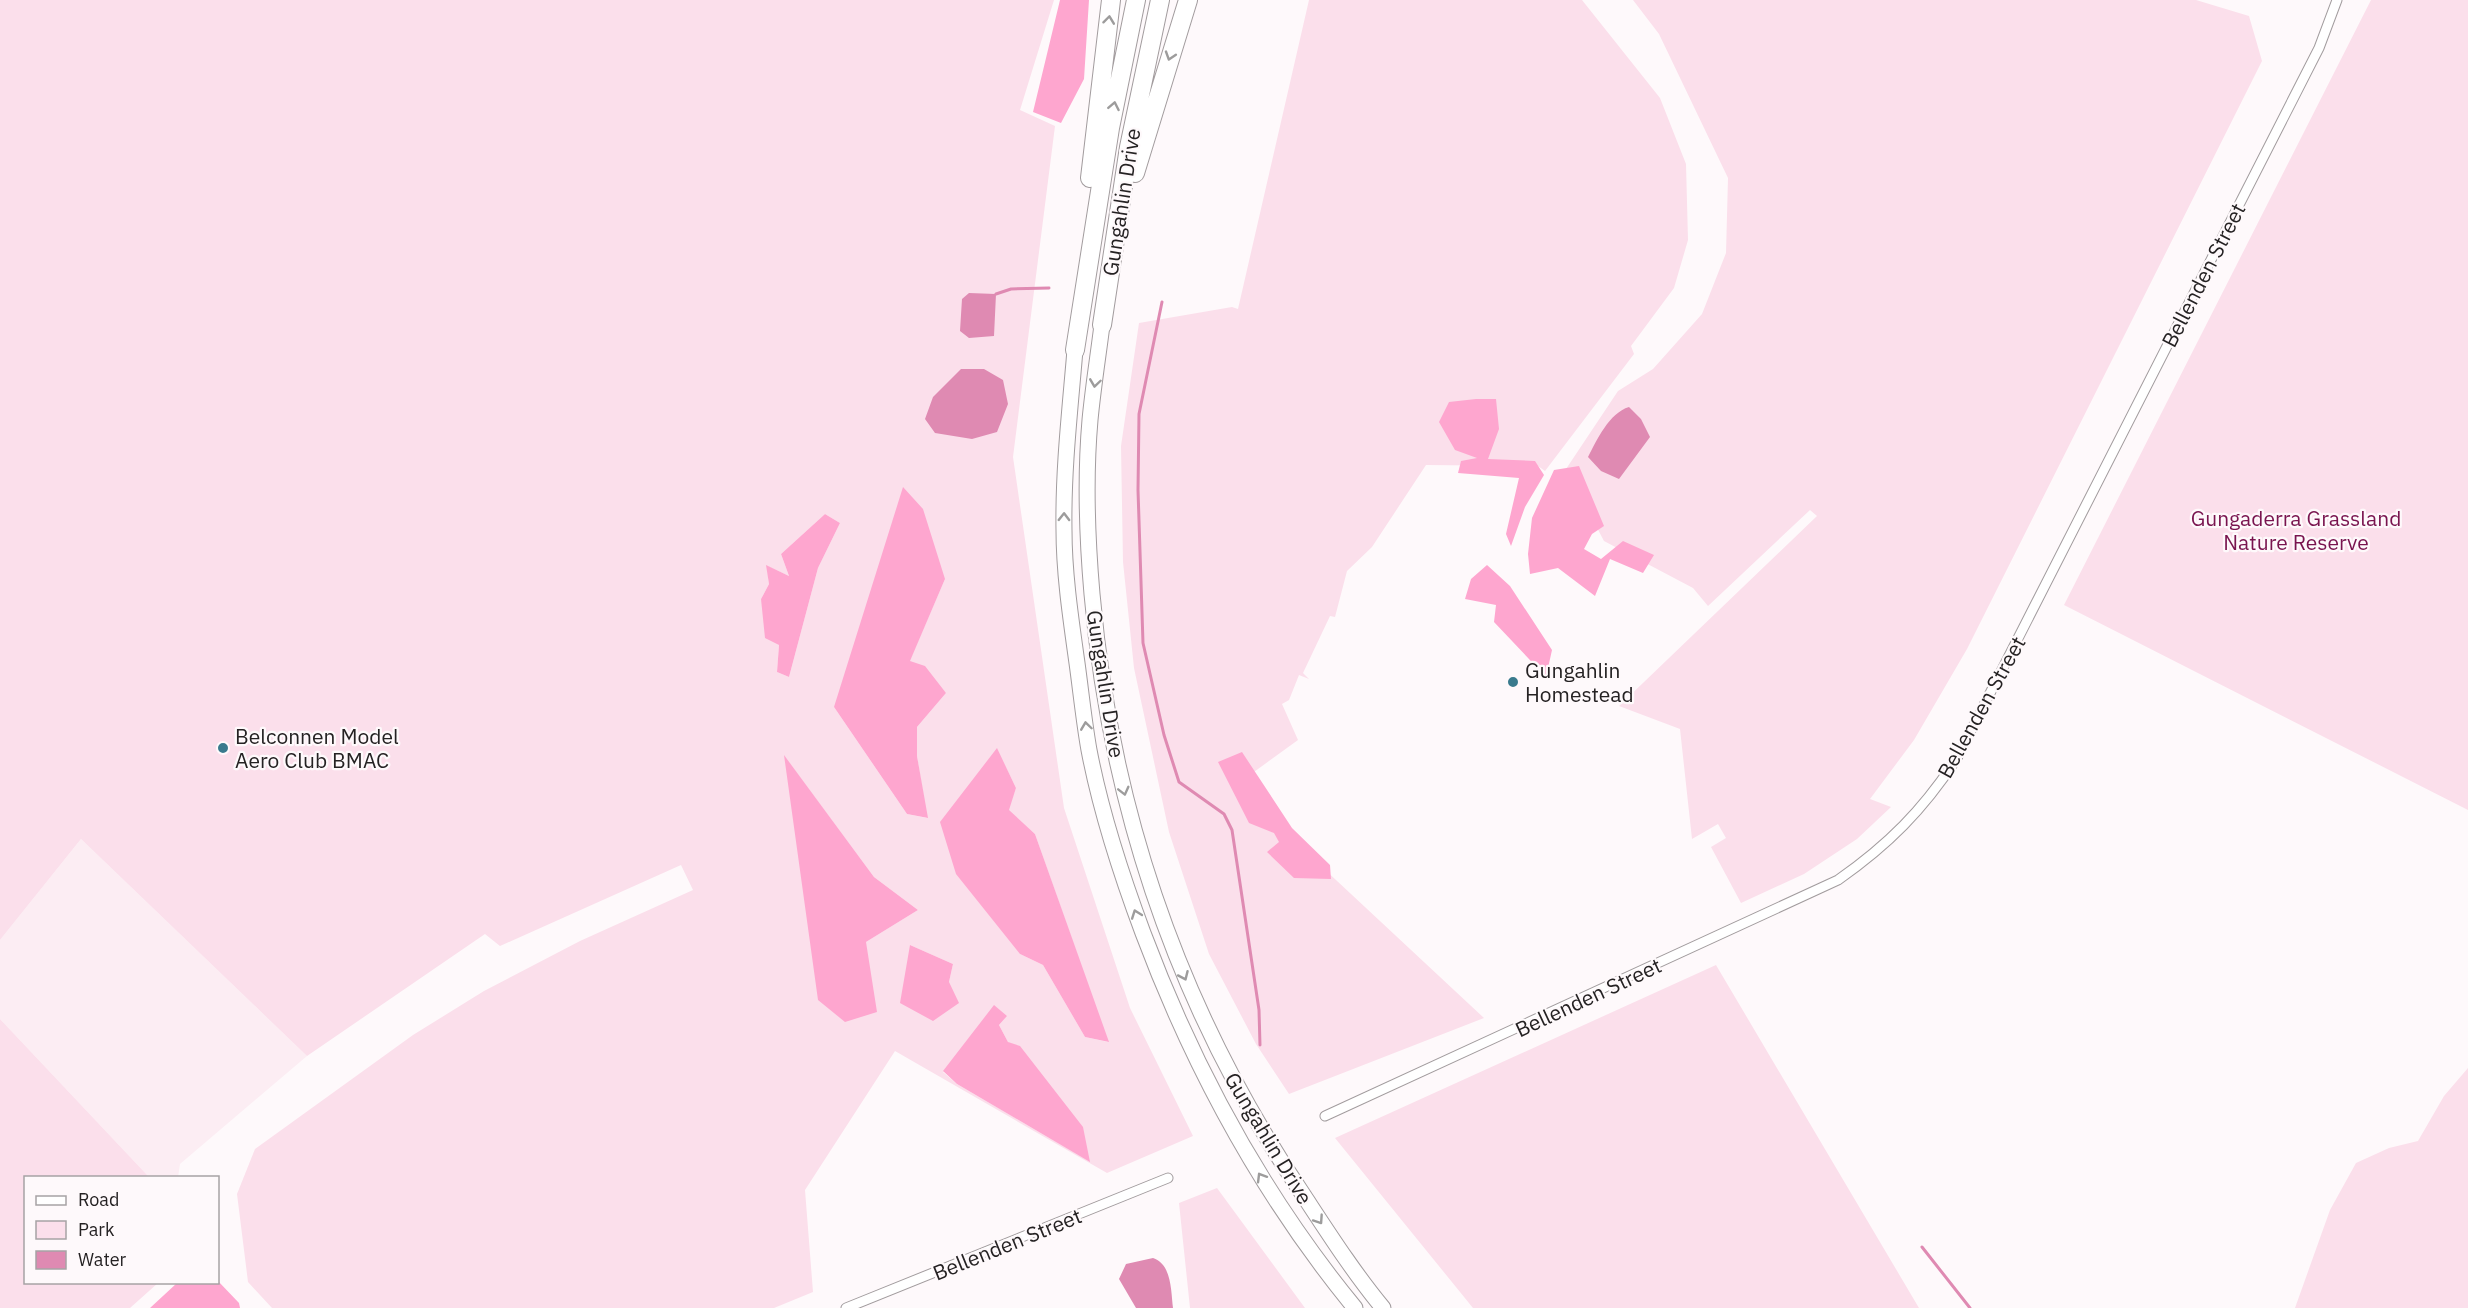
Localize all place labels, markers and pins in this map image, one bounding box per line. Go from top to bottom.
place label: Gungahlin Homestead [1525,656,1634,708]
marker: Gungahlin Homestead [1506,675,1520,689]
place label: Belconnen Model Aero Club BMAC [235,722,399,774]
marker: Belconnen Model Aero Club BMAC [216,741,230,755]

